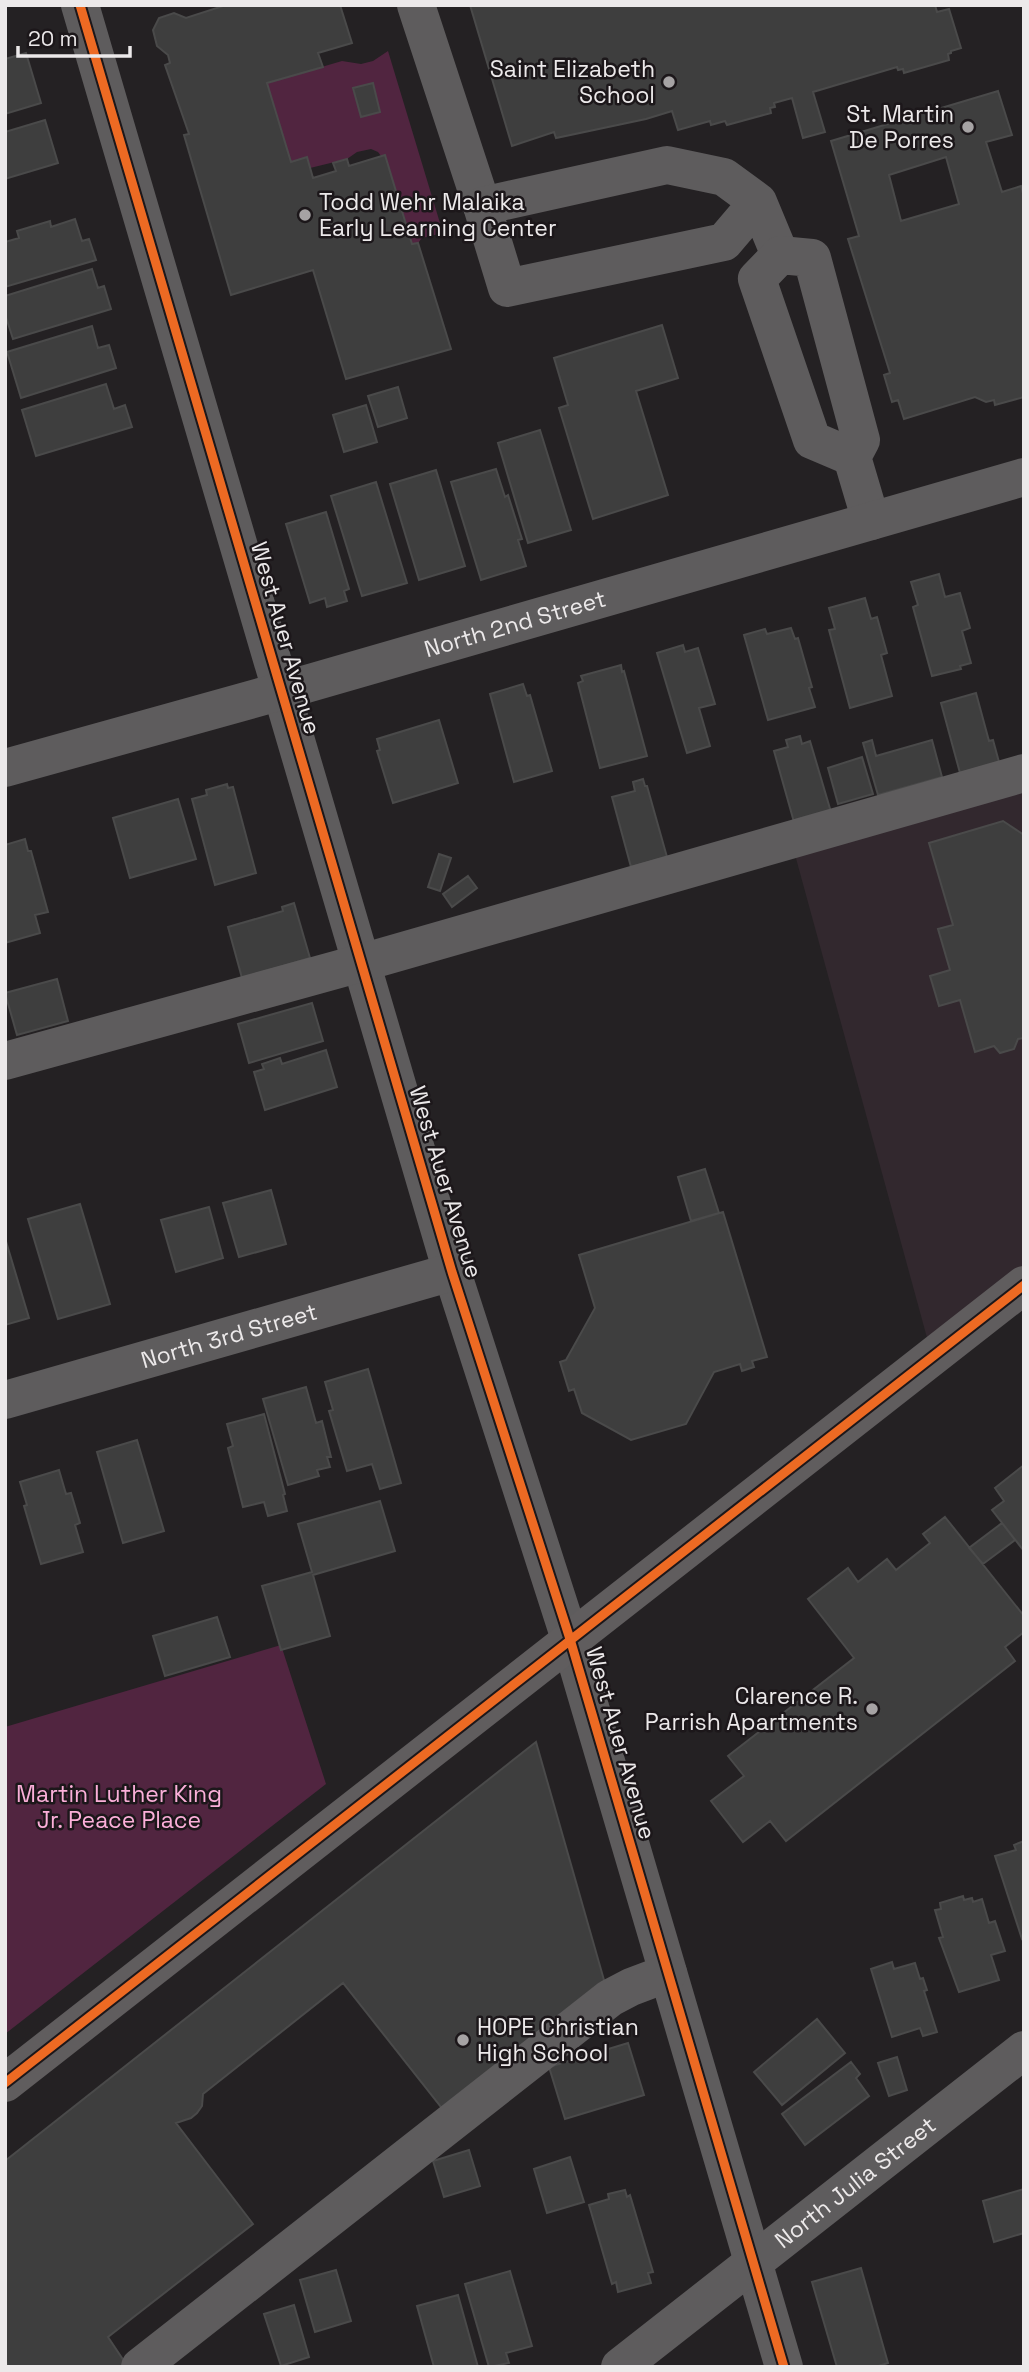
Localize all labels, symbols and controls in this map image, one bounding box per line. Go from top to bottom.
scale bar [18,14,130,58]
text: 20 m [28,25,78,52]
place label: Saint Elizabeth School [490,54,655,110]
marker: Saint Elizabeth School [661,74,677,90]
place label: St. Martin De Porres [846,99,954,155]
marker: St. Martin De Porres [960,119,976,135]
place label: Todd Wehr Malaika Early Learning Center [319,187,557,243]
marker: Todd Wehr Malaika Early Learning Center [297,207,313,223]
street label: West Auer Avenue [244,538,328,738]
street label: North 2nd Street [421,583,609,664]
street label: West Auer Avenue [403,1082,489,1282]
street label: North 3rd Street [137,1296,321,1375]
street label: West Auer Avenue [579,1643,663,1843]
place label: Clarence R. Parrish Apartments [645,1681,858,1737]
marker: Clarence R. Parrish Apartments [864,1701,880,1717]
park label: Martin Luther King Jr. Peace Place [16,1779,222,1835]
place label: HOPE Christian High School [477,2012,639,2068]
marker: HOPE Christian High School [455,2032,471,2048]
street label: North Julia Street [769,2110,942,2255]

